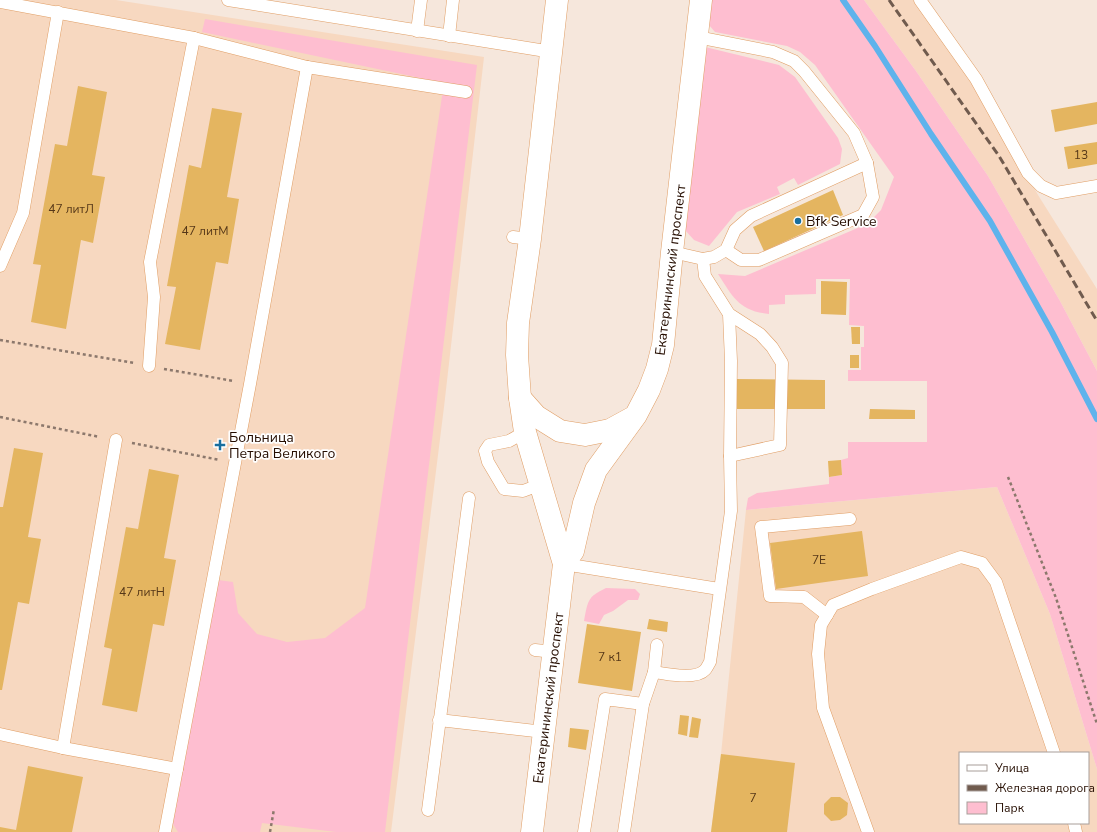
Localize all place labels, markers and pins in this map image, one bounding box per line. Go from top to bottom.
place label: Bfk Service [806,212,876,231]
marker: Bfk Service [793,216,803,226]
place label: Больница Петра Великого [229,428,335,463]
marker: Больница Петра Великого [214,439,226,451]

